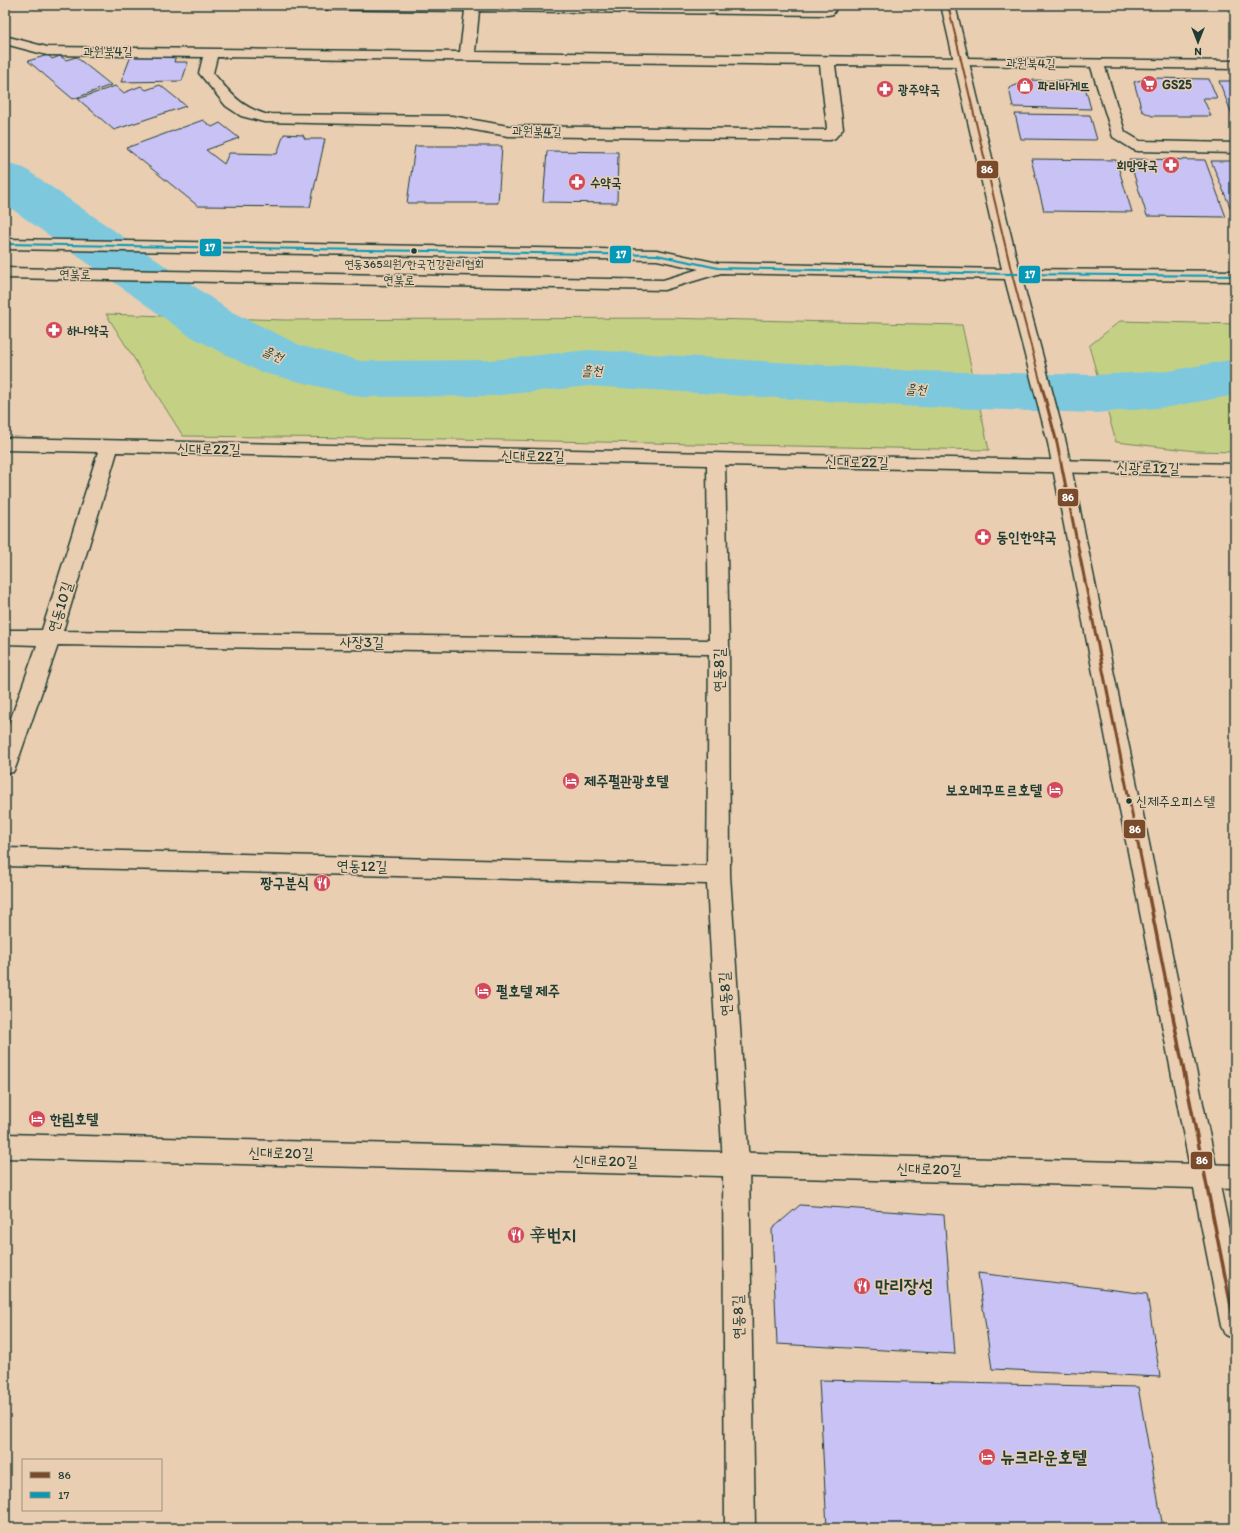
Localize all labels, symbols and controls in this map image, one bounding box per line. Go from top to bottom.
north arrow [1178,22,1218,62]
street label: 과원북4길 [83,44,133,59]
text: N [1194,45,1202,58]
street label: 과원북4길 [1006,55,1056,71]
supermarket icon: GS25 [1139,74,1159,94]
shop icon: 파리바게뜨 [1015,76,1035,96]
place label: GS25 [1162,77,1192,92]
pharmacy icon: 광주약국 [875,79,895,99]
place label: 파리바게뜨 [1037,79,1090,94]
place label: 광주약국 [898,82,940,97]
street label: 과원북4길 [512,123,562,139]
pharmacy icon: 희망약국 [1161,155,1181,175]
place label: 희망약국 [1116,158,1159,173]
line badge: 86 [976,160,999,179]
text: 86 [981,163,993,176]
pharmacy icon: 수약국 [567,172,587,192]
place label: 수약국 [590,175,622,190]
line badge: 17 [199,238,222,257]
text: 17 [205,241,216,254]
line badge: 17 [609,245,632,264]
marker: 연동365의원/한국건강관리협회 [409,246,419,256]
text: 17 [616,248,627,261]
place label: 연동365의원/한국건강관리협회 [344,257,484,271]
line badge: 17 [1018,265,1041,284]
street label: 연북로 [59,266,91,282]
text: 17 [1025,268,1036,281]
street label: 연북로 [383,272,415,288]
pharmacy icon: 하나약국 [44,320,64,340]
place label: 하나약국 [67,323,109,338]
water label: 흘천 [260,343,287,366]
water label: 흘천 [582,363,604,378]
water label: 흘천 [905,381,928,397]
street label: 신대로22길 [177,439,241,459]
street label: 신대로22길 [501,446,565,466]
street label: 신대로22길 [825,452,889,472]
street label: 신광로12길 [1116,458,1180,478]
line badge: 86 [1057,488,1079,507]
text: 86 [1062,491,1074,504]
pharmacy icon: 동인한약국 [973,527,993,547]
place label: 동인한약국 [996,528,1056,546]
street label: 연동10길 [44,579,76,635]
street label: 사장3길 [340,633,384,651]
street label: 연동8길 [710,648,728,692]
hotel icon: 제주펄관광호텔 [561,771,581,791]
place label: 제주펄관광호텔 [584,772,669,790]
hotel icon: 보오메꾸뜨르호텔 [1045,780,1065,800]
place label: 보오메꾸뜨르호텔 [945,781,1042,799]
place label: 신제주오피스텔 [1136,793,1216,810]
marker: 신제주오피스텔 [1124,796,1134,806]
line badge: 86 [1123,819,1146,839]
text: 86 [1129,823,1141,836]
street label: 연동12길 [336,857,388,875]
restaurant icon: 짱구분식 [312,873,332,893]
place label: 짱구분식 [260,874,309,892]
street label: 연동8길 [715,971,735,1017]
hotel icon: 펄호텔 제주 [473,981,493,1001]
place label: 펄호텔 제주 [496,982,560,1000]
hotel icon: 한림호텔 [27,1109,47,1129]
place label: 한림호텔 [49,1110,98,1128]
street label: 신대로20길 [248,1143,314,1163]
street label: 신대로20길 [572,1151,638,1171]
line badge: 86 [1190,1151,1213,1170]
text: 86 [1196,1154,1208,1167]
street label: 신대로20길 [896,1159,962,1179]
place label: 辛번지 [529,1224,576,1246]
restaurant icon: 辛번지 [506,1225,526,1245]
place label: 만리장성 [875,1275,933,1297]
restaurant icon: 만리장성 [852,1276,872,1296]
street label: 연동8길 [729,1295,747,1339]
place label: 뉴크라운호텔 [1000,1446,1087,1468]
hotel icon: 뉴크라운호텔 [977,1447,997,1467]
legend [22,1459,162,1511]
text: 86 [58,1468,71,1482]
text: 17 [58,1488,70,1502]

